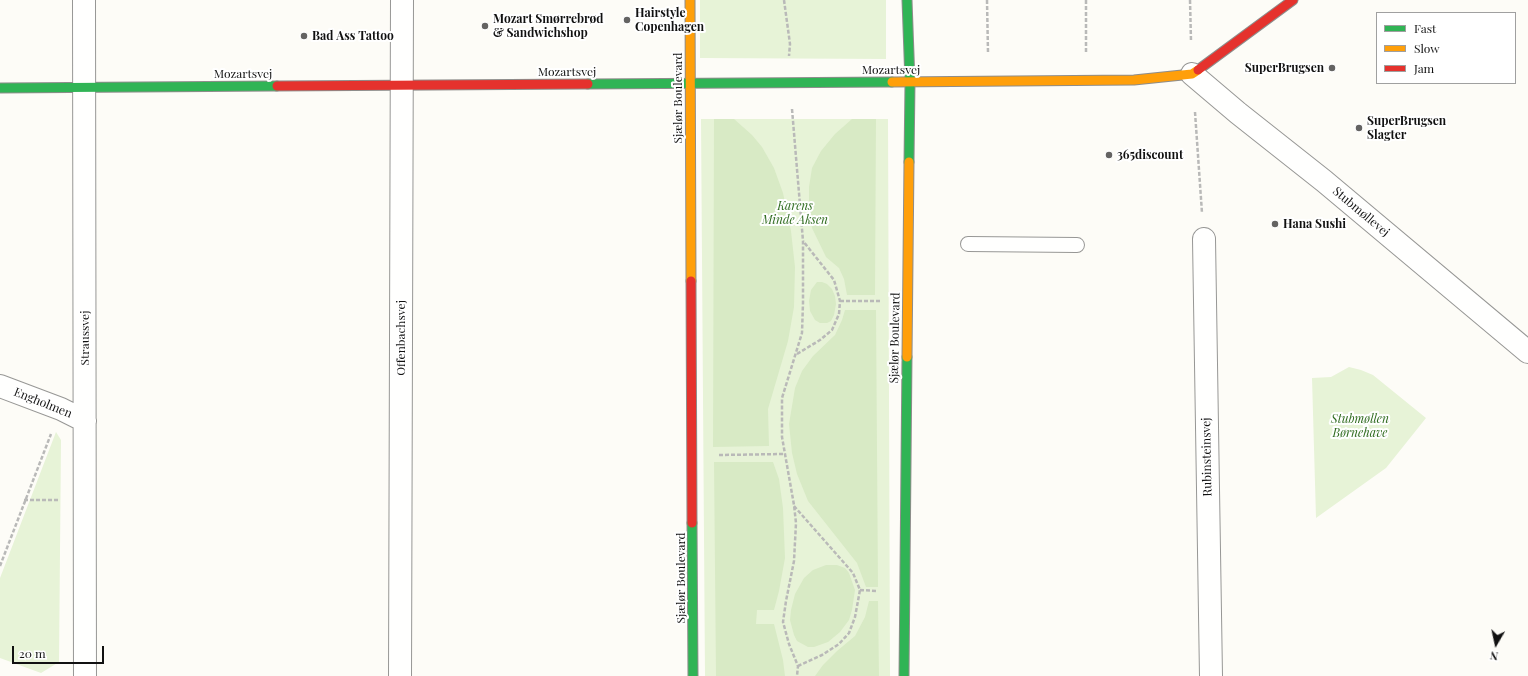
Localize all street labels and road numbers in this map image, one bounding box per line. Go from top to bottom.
street label: Sjælør Boulevard [671,52,685,144]
street label: Mozartsvej [862,63,920,77]
street label: Mozartsvej [538,65,596,79]
street label: Mozartsvej [214,67,272,81]
street label: Stubmøllevej [1330,184,1392,240]
street label: Sjælør Boulevard [887,292,903,384]
street label: Offenbachsvej [394,300,408,376]
street label: Straussvej [78,311,92,365]
street label: Engholmen [12,385,74,421]
street label: Rubinsteinsvej [1199,417,1215,497]
street label: Sjælør Boulevard [674,532,688,624]

